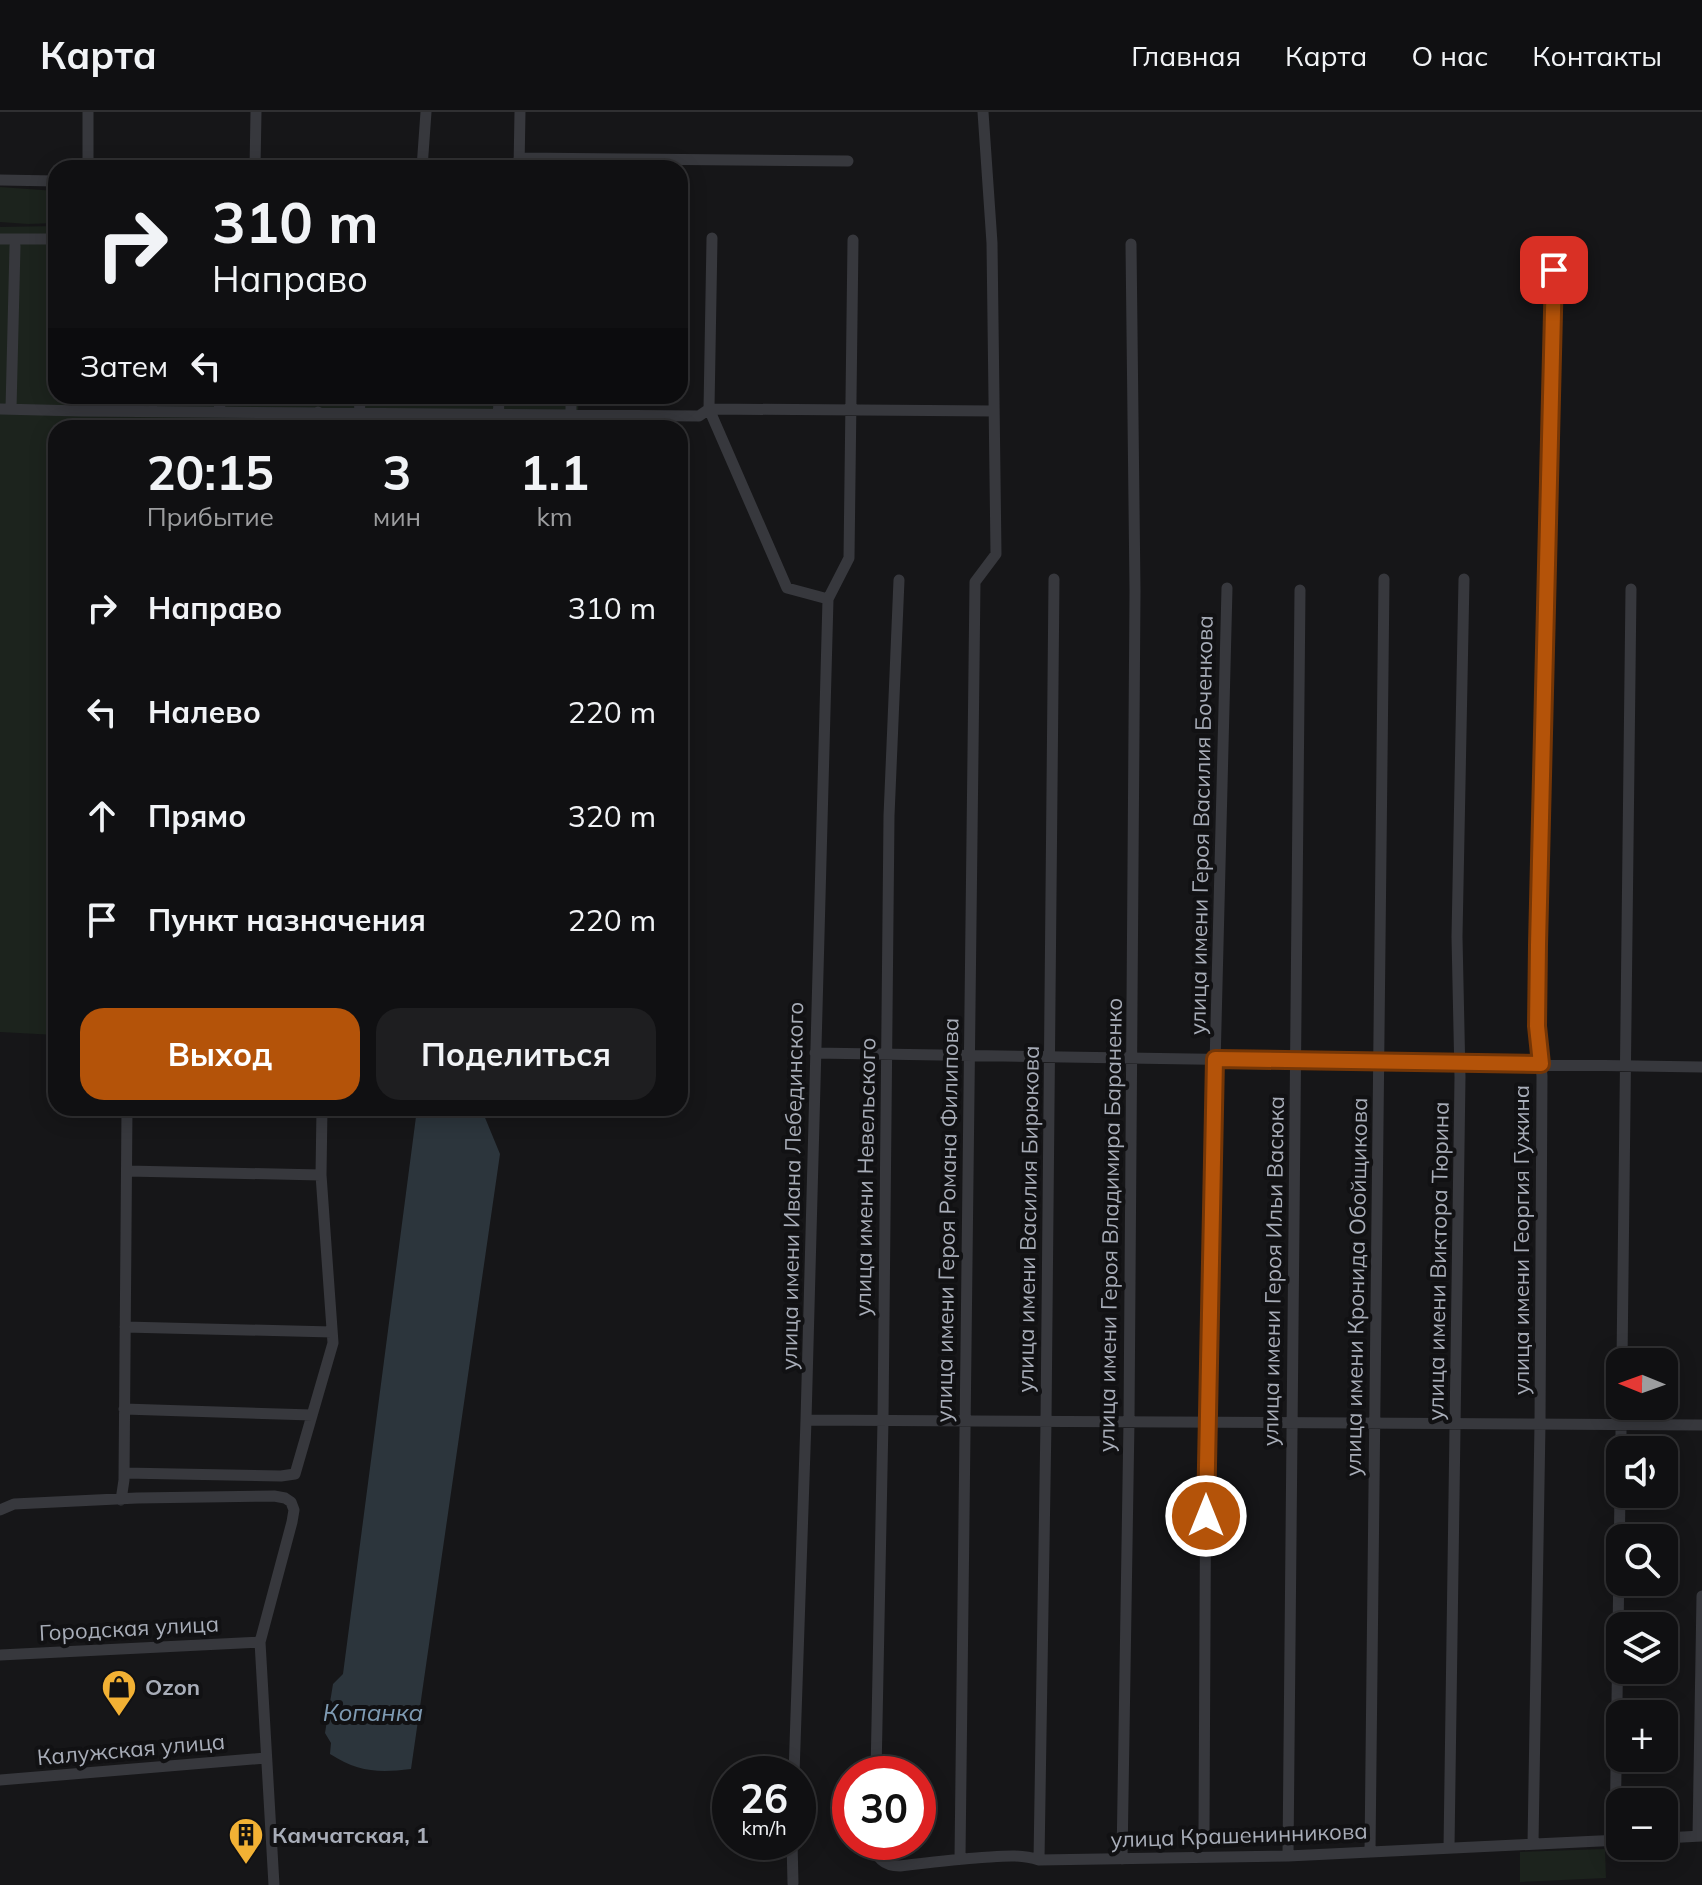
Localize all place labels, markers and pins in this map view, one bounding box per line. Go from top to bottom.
pin [1520,236,1588,304]
shop icon: Ozon [100,1668,138,1718]
place label: Ozon [145,1673,200,1701]
building icon: Камчатская, 1 [227,1816,265,1866]
place label: Камчатская, 1 [272,1821,429,1849]

